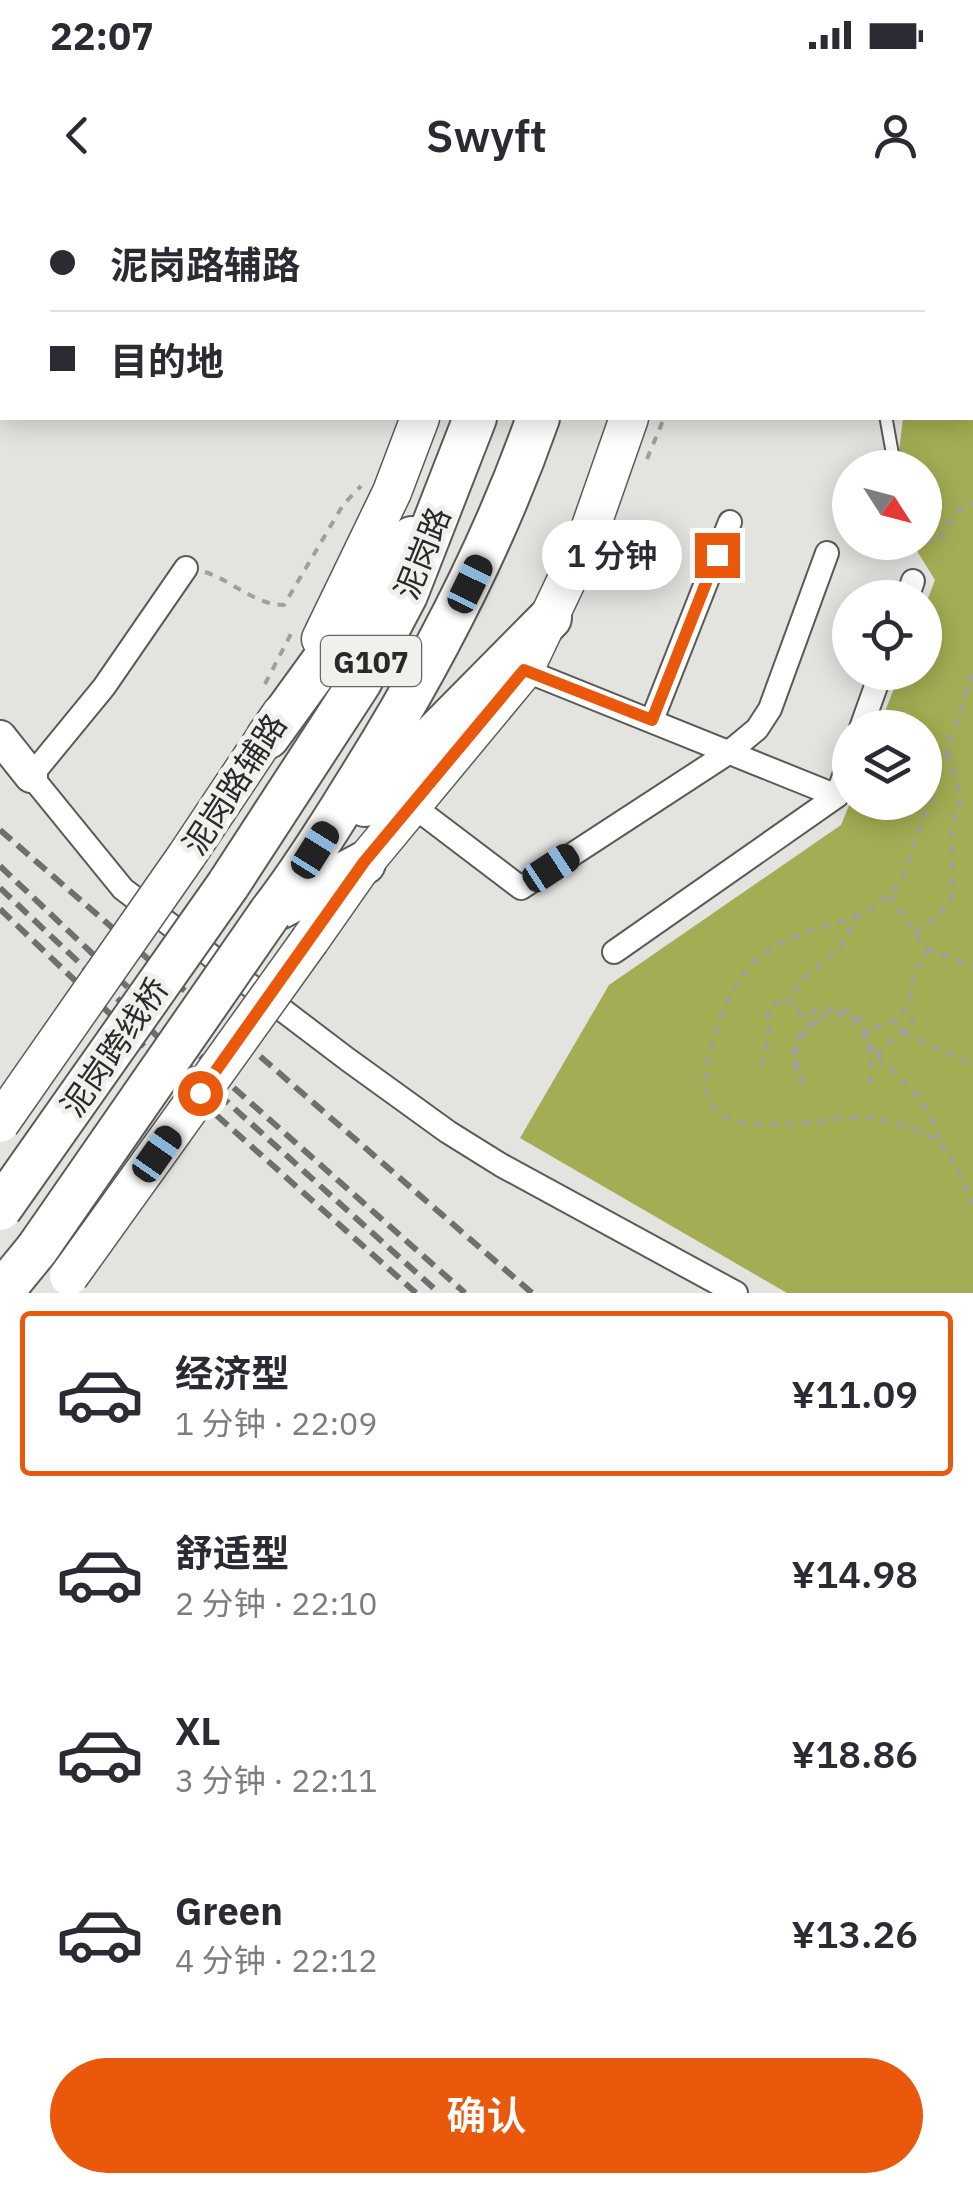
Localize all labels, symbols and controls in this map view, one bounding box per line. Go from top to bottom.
text: 22:07 [50,11,154,60]
text: Swyft [426,106,547,164]
icon: back [50,108,105,163]
icon: person [868,108,923,163]
text: 泥岗路辅路 [110,240,300,289]
text: 目的地 [110,336,224,385]
north arrow [832,450,942,560]
map controls [832,450,942,820]
street label: 泥岗路 [385,501,459,605]
callout: 1 分钟 [542,520,682,590]
route end [695,533,740,578]
text: 1 分钟 [567,534,657,576]
car [443,550,497,618]
button: locate [832,580,942,690]
road number: G107 [321,636,421,686]
street label: 泥岗路辅路 [173,705,295,863]
button: layers [832,710,942,820]
car [286,817,344,883]
car [518,839,584,897]
street label: 泥岗跨线桥 [51,969,177,1125]
route start [178,1071,223,1116]
car [128,1121,186,1187]
text: 经济型 [175,1348,289,1397]
icon: car [55,1349,145,1439]
text: ¥11.09 [791,1369,918,1418]
text: 1 分钟 · 22:09 [175,1402,377,1444]
text: 舒适型 [175,1528,289,1577]
icon: car [55,1529,145,1619]
text: ¥14.98 [791,1549,918,1598]
text: 2 分钟 · 22:10 [175,1582,377,1624]
text: XL [175,1706,221,1755]
icon: car [55,1709,145,1799]
text: ¥18.86 [791,1729,918,1778]
text: 3 分钟 · 22:11 [175,1759,377,1801]
text: Green [175,1886,283,1935]
icon: car [55,1889,145,1979]
text: ¥13.26 [791,1909,918,1958]
text: 4 分钟 · 22:12 [175,1939,377,1981]
button: 确认 [50,2058,923,2173]

